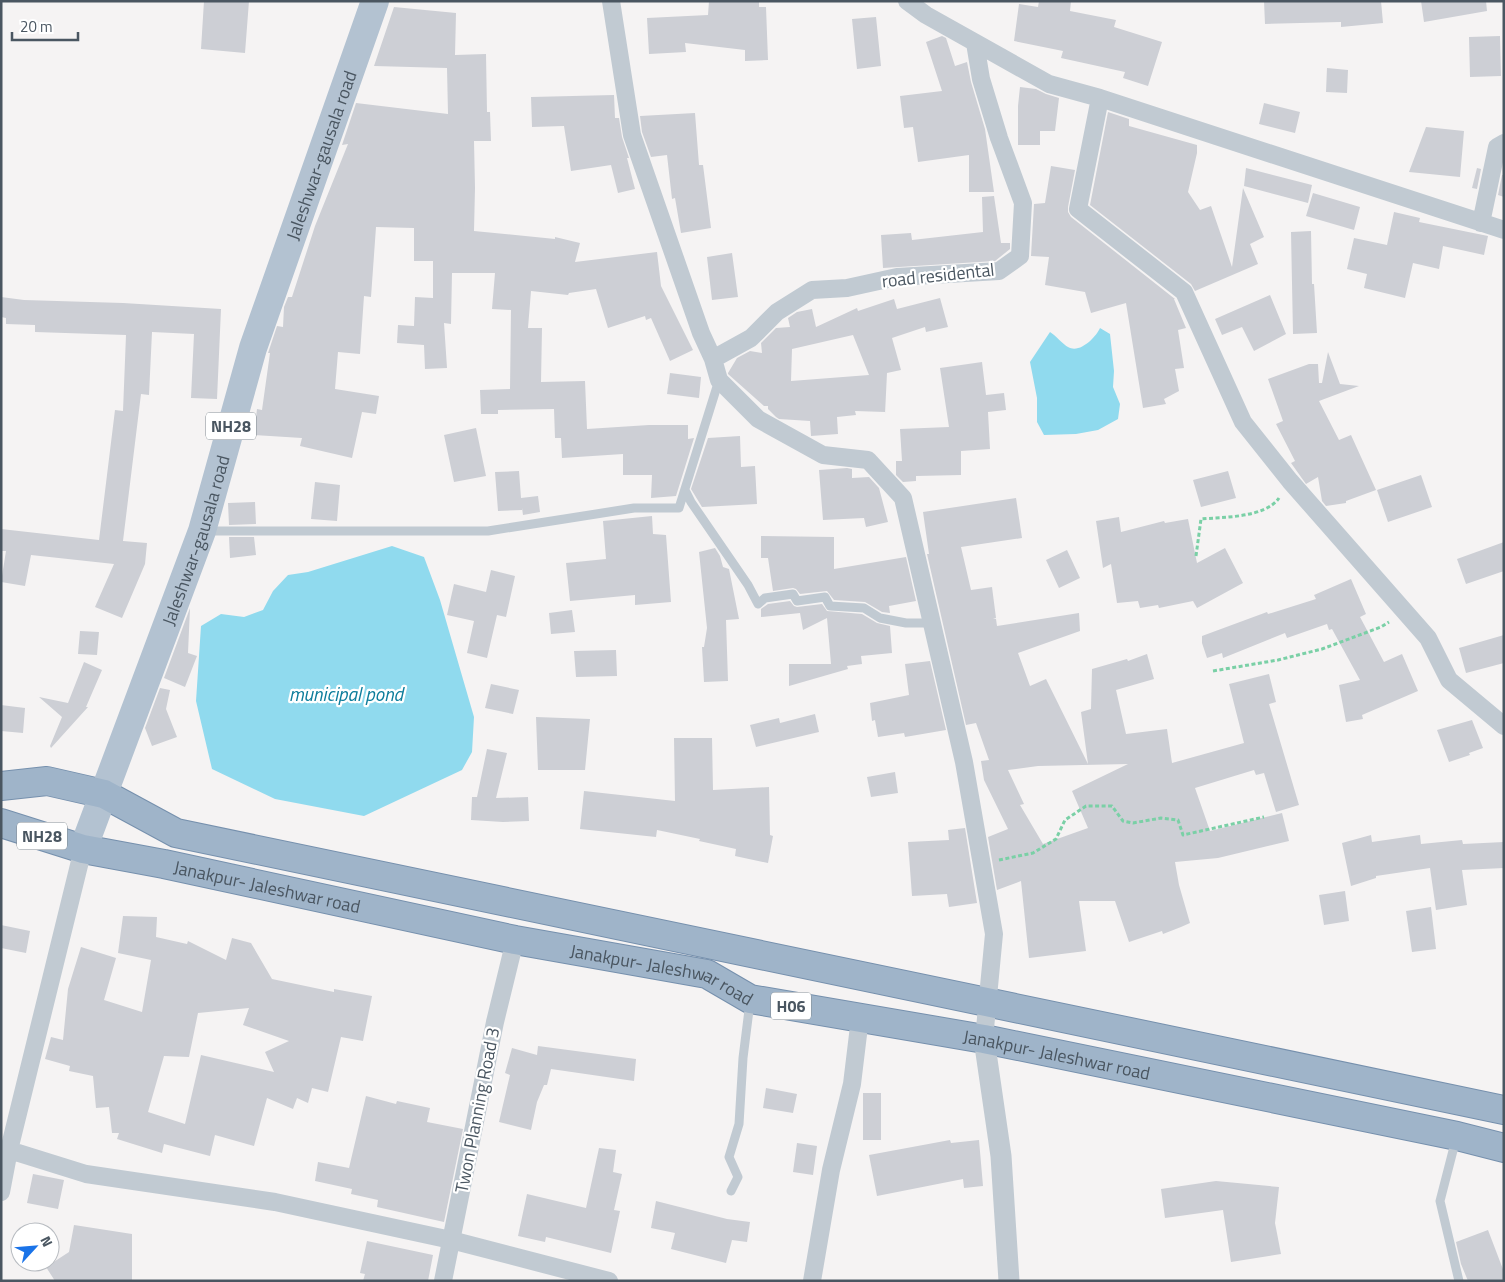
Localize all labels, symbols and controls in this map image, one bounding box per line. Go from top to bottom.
scale bar [12,10,79,42]
text: 20 m [20,15,53,38]
street label: Jaleshwar-gausala road [279,67,363,244]
street label: road residental [880,256,996,294]
road number: NH28 [206,412,256,440]
street label: Jaleshwar-gausala road [154,452,236,629]
water label: municipal pond [289,679,406,708]
road number: NH28 [17,822,67,849]
street label: Janakpur- Jaleshwar road [171,853,363,920]
street label: Janakpur- Jaleshwar road [568,937,758,1012]
road number: H06 [771,992,811,1019]
street label: Janakpur- Jaleshwar road [961,1022,1153,1086]
street label: Twon Planning Road 3 [448,1025,506,1195]
north arrow [10,1222,60,1272]
text: N [36,1232,59,1250]

